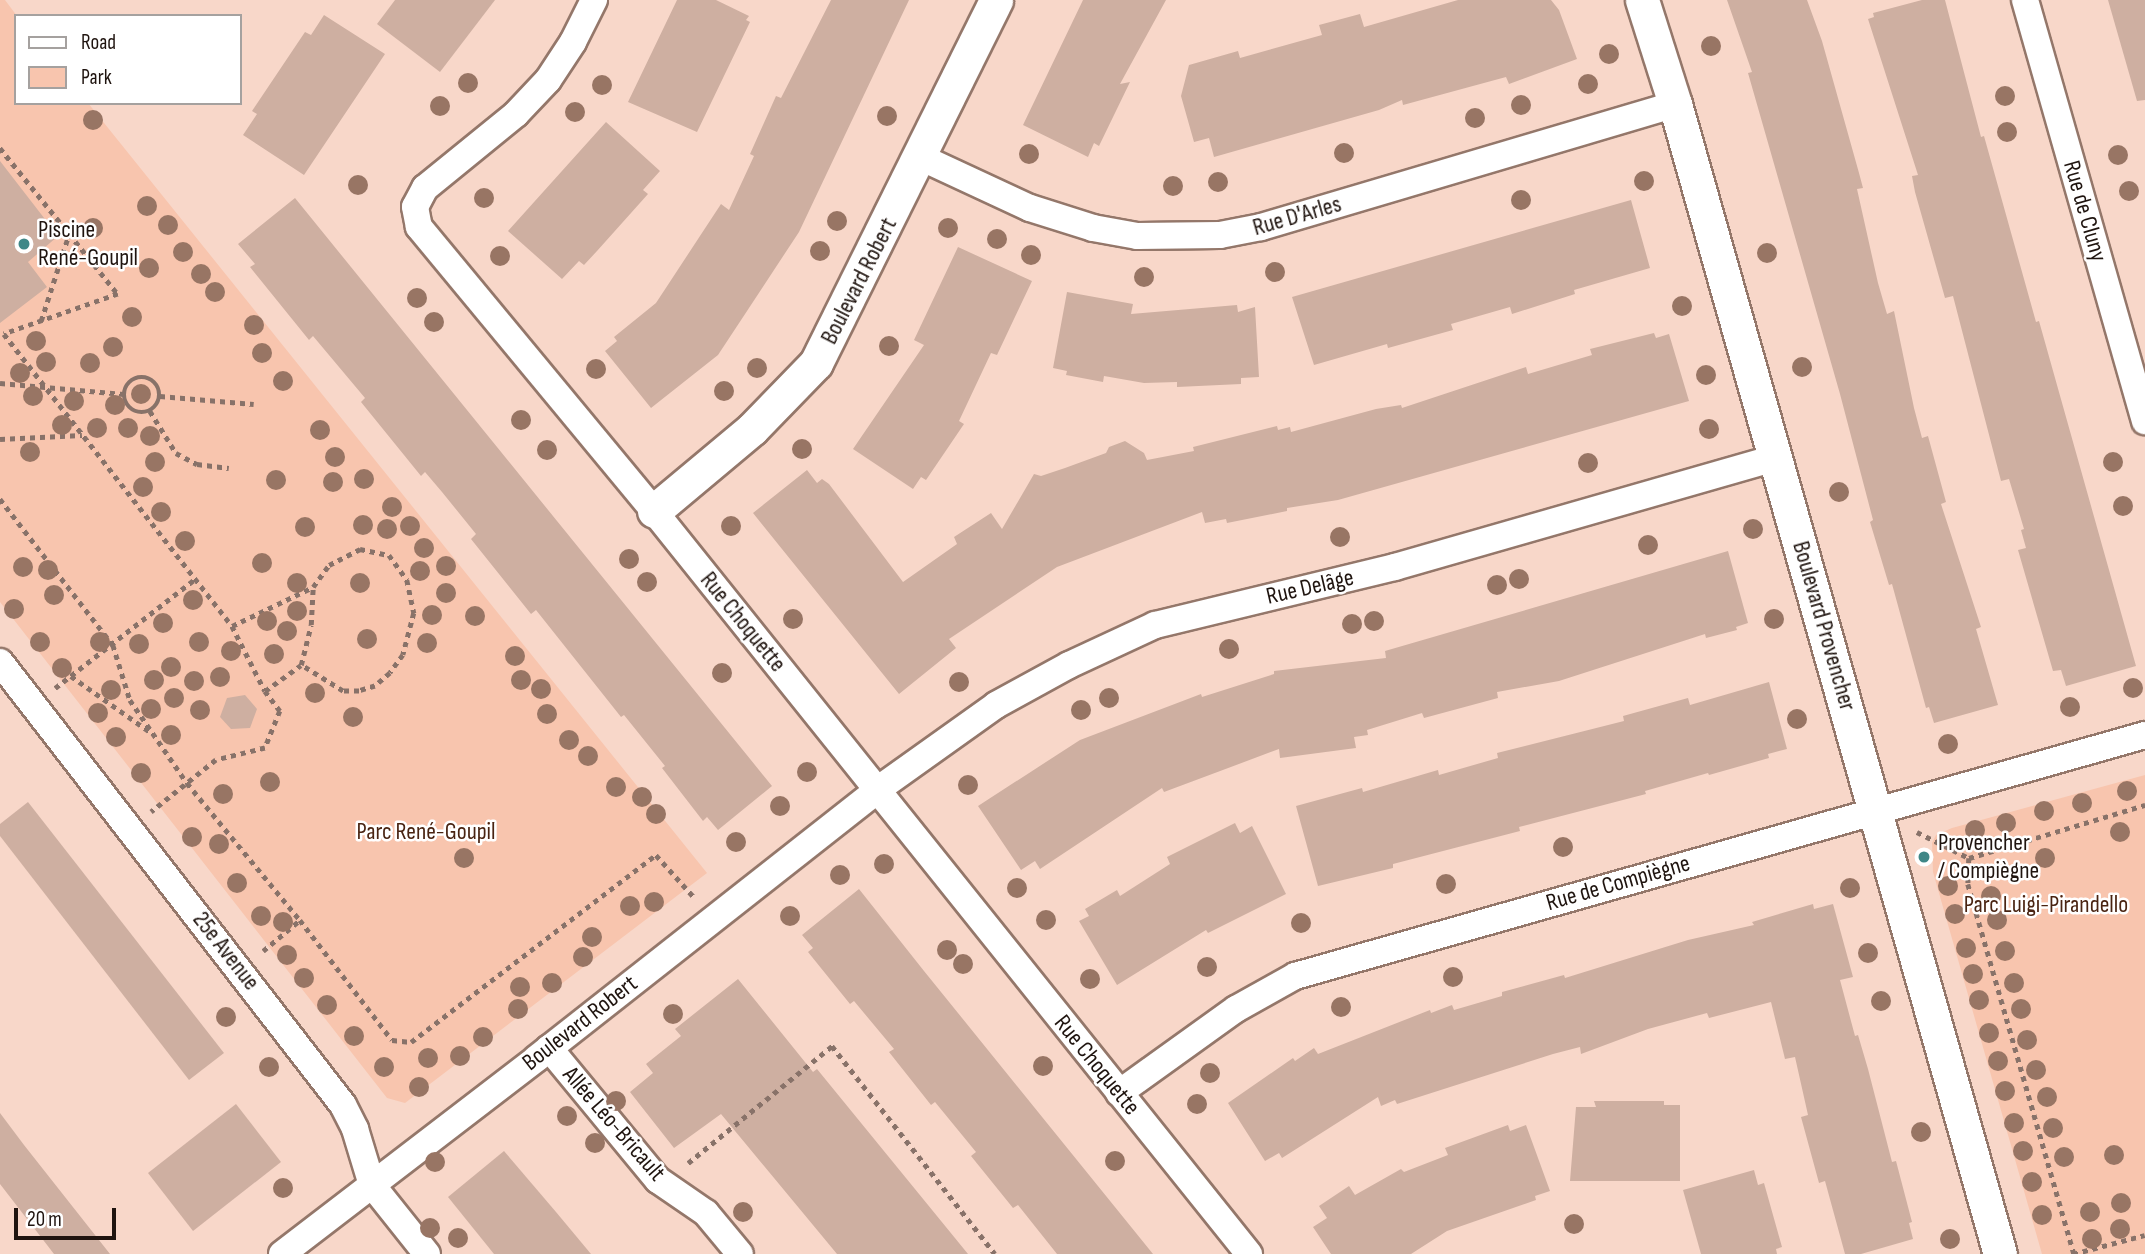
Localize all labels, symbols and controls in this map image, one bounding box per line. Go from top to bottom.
legend [14,14,242,105]
text: Road [81,30,116,55]
text: Park [81,65,112,90]
street label: Rue de Cluny [2057,157,2113,265]
street label: Rue D'Arles [1250,190,1344,242]
street label: Boulevard Robert [815,213,903,349]
place label: Piscine René-Goupil [38,216,138,272]
marker: Piscine René-Goupil [16,236,32,252]
street label: Boulevard Provencher [1786,538,1862,714]
street label: Rue Delâge [1263,563,1357,611]
street label: Rue Choquette [694,566,792,678]
park label: Parc René-Goupil [356,818,496,846]
place label: Provencher / Compiègne [1938,829,2039,885]
street label: Rue de Compiègne [1543,849,1693,917]
marker: Provencher / Compiègne [1916,849,1932,865]
park label: Parc Luigi-Pirandello [1964,891,2128,919]
street label: 25e Avenue [186,906,266,996]
street label: Boulevard Robert [517,969,643,1077]
street label: Rue Choquette [1048,1009,1146,1121]
street label: Allée Léo-Bricault [557,1061,671,1187]
scale bar [18,1194,119,1238]
text: 20 m [27,1207,62,1232]

